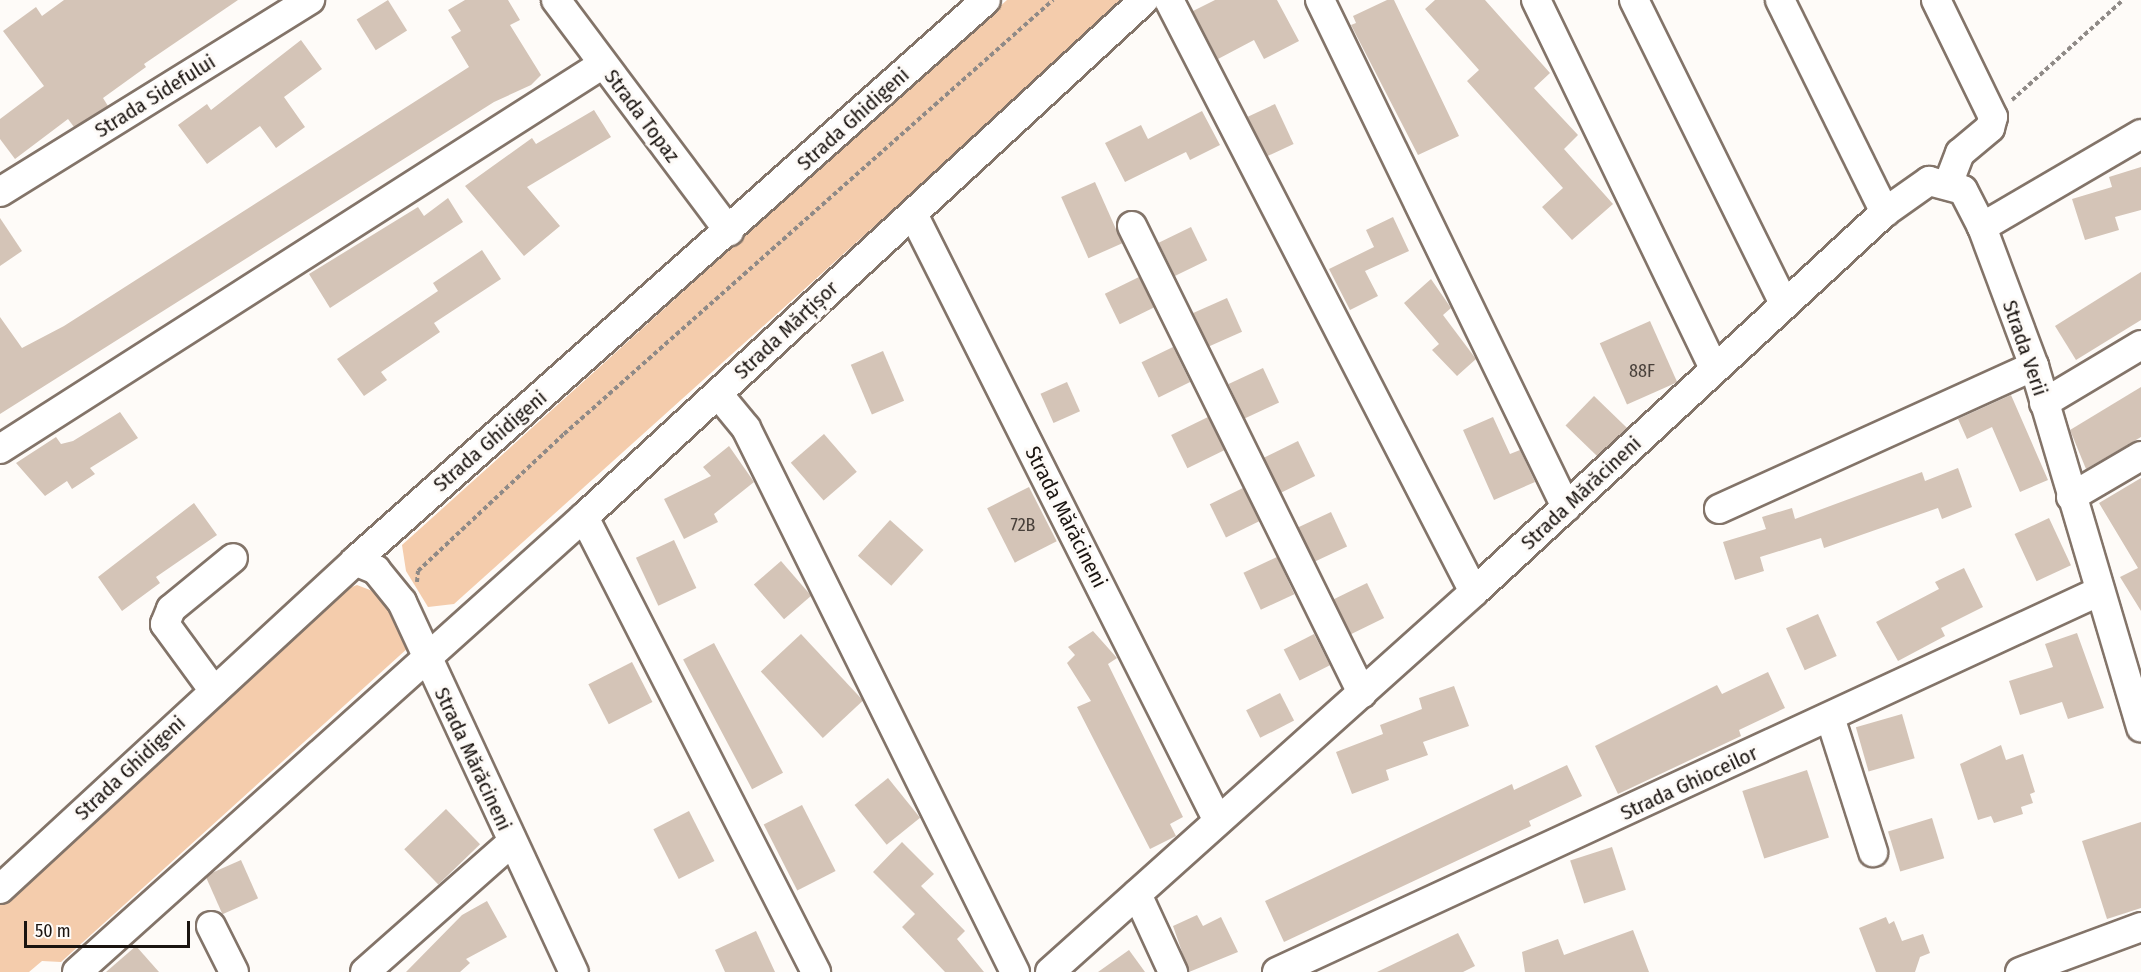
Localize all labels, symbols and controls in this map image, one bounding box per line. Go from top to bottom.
street label: Strada Sidefului [90,49,220,143]
street label: Strada Ghidigeni [792,62,914,176]
street label: Strada Topaz [599,65,685,167]
street label: Strada Mărțișor [729,276,843,384]
street label: Strada Verii [1997,297,2053,399]
house number: 88F [1629,360,1655,382]
street label: Strada Ghidigeni [428,385,552,497]
street label: Strada Mărăcineni [1516,431,1646,555]
street label: Strada Mărăcineni [1020,442,1112,592]
house number: 72B [1011,514,1035,536]
street label: Strada Mărăcineni [429,683,517,835]
street label: Strada Ghidigeni [70,710,190,826]
street label: Strada Ghioceilor [1616,740,1762,826]
scale bar [27,909,194,947]
text: 50 m [35,920,71,942]

